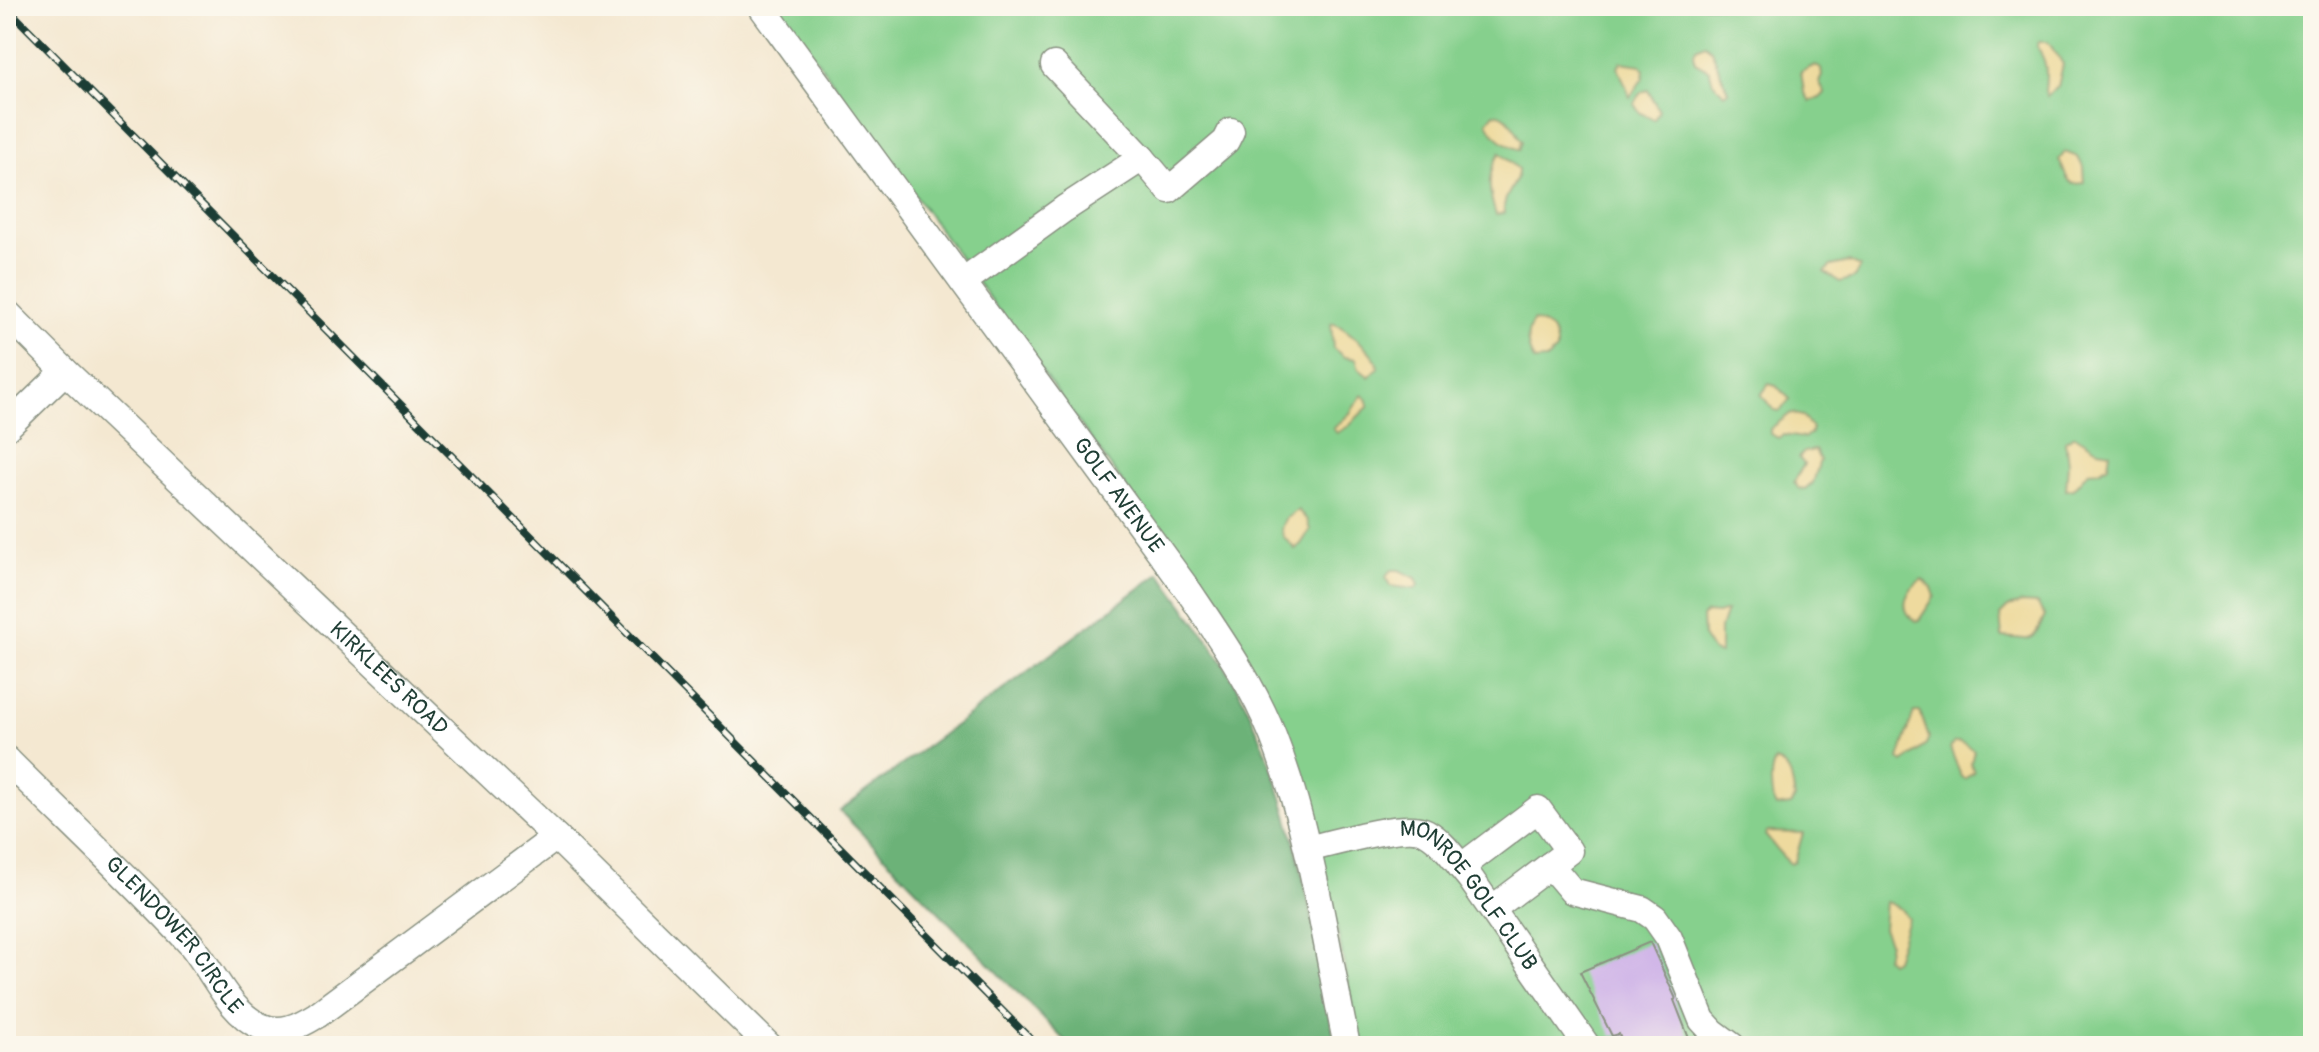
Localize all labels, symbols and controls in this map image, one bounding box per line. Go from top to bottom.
street label: GOLF AVENUE [1067,432,1170,559]
street label: KIRKLEES ROAD [324,615,454,741]
street label: MONROE GOLF CLUB [1400,815,1544,976]
street label: GLENDOWER CIRCLE [99,850,249,1020]

